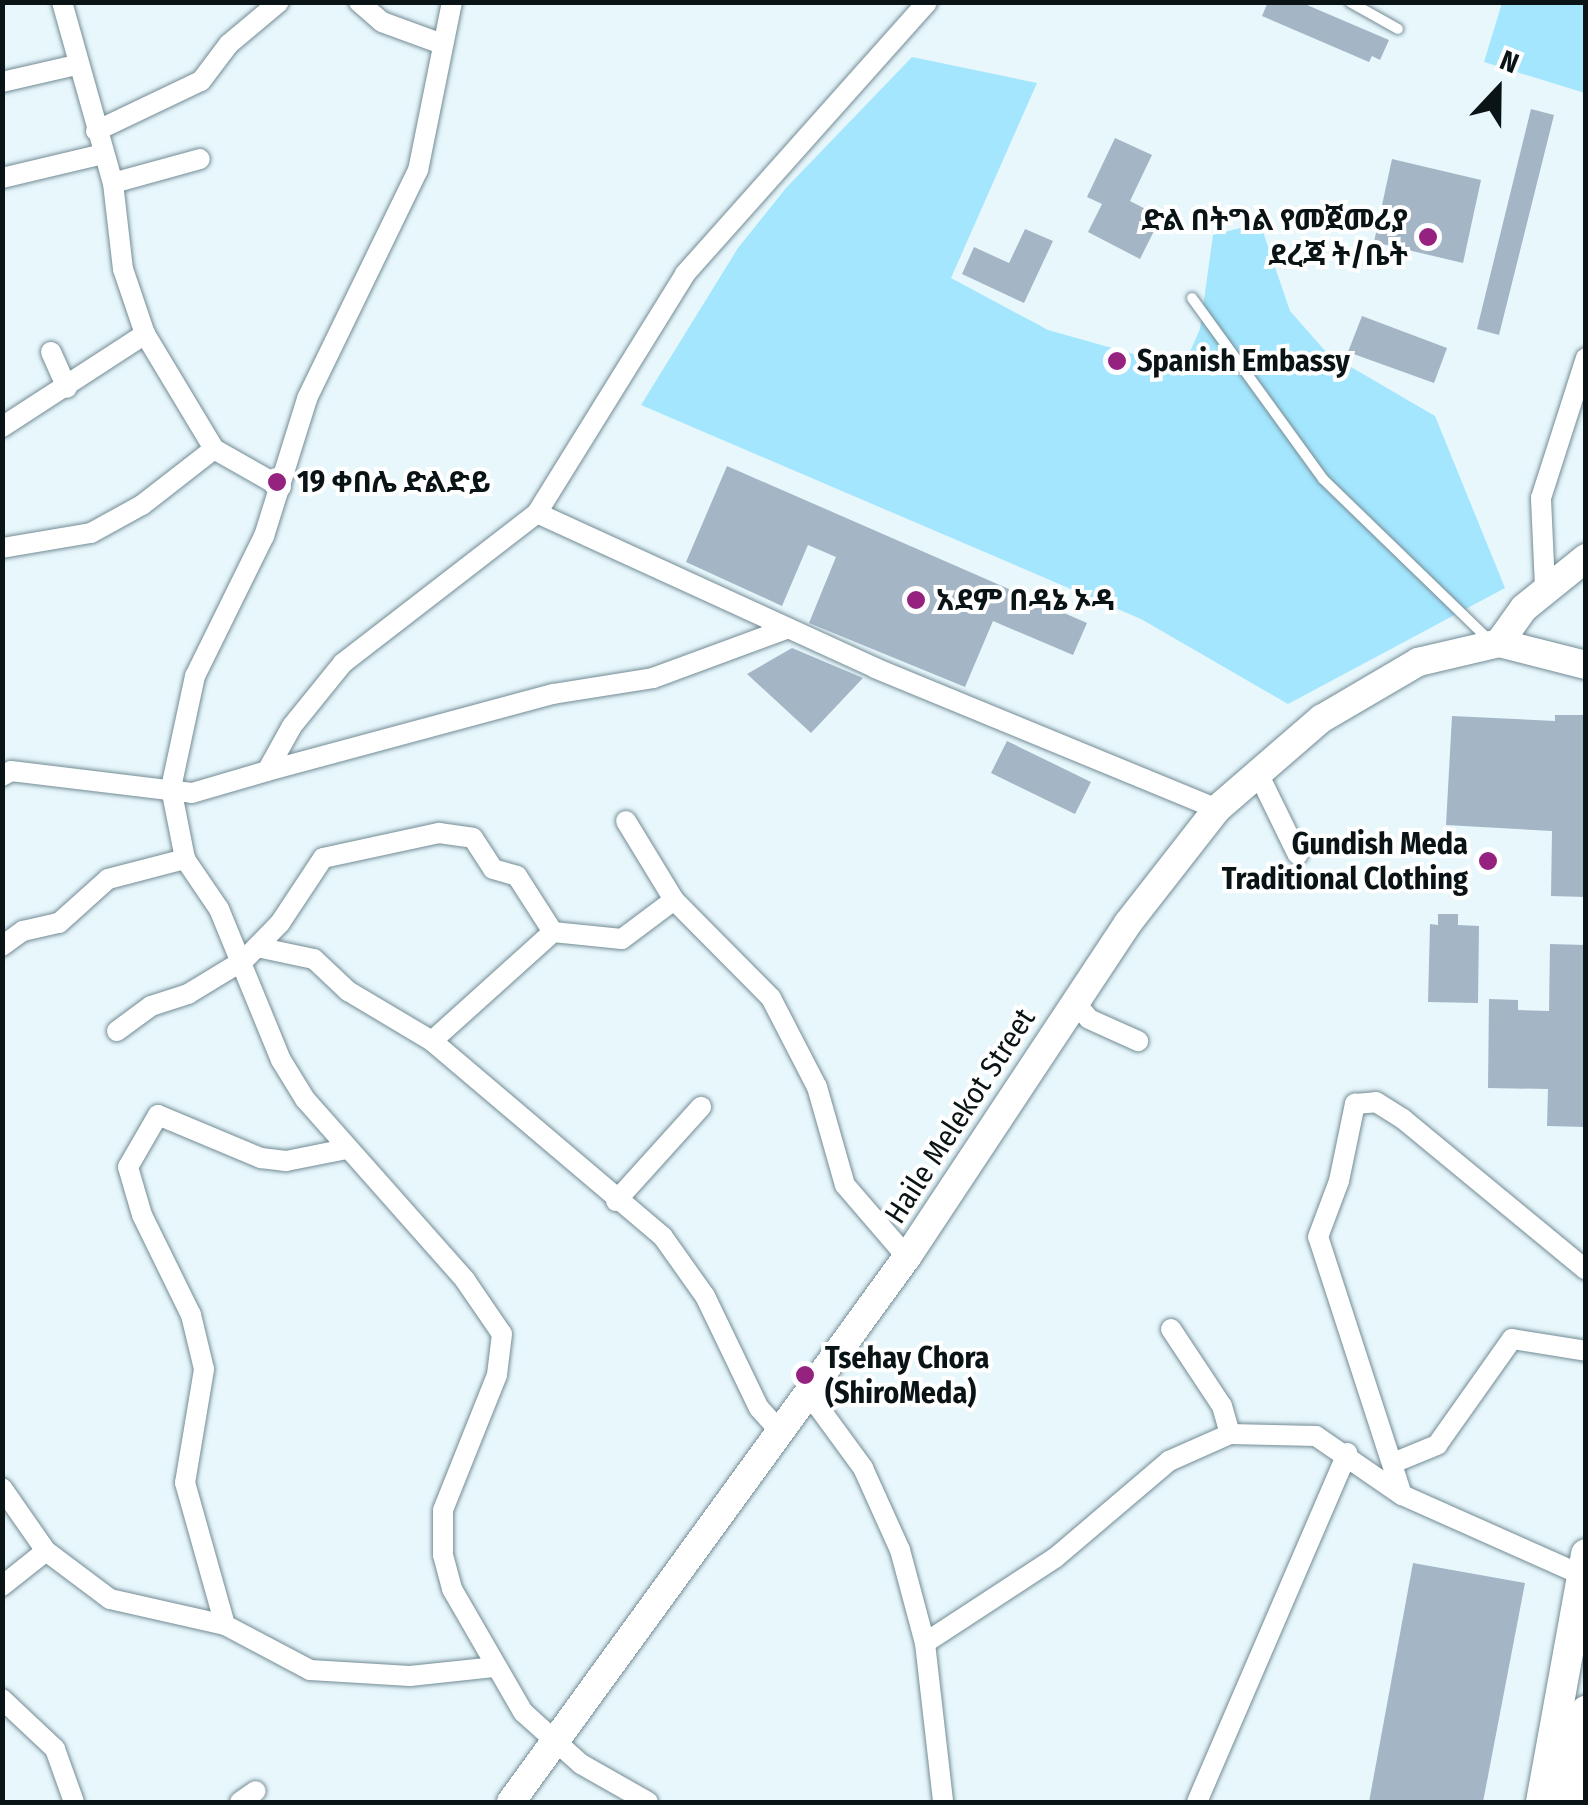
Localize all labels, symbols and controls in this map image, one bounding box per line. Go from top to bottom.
north arrow [1448,40,1548,140]
text: N [1495,43,1523,80]
place label: ድል በትግል የመጀመሪያ ደረጃ ት/ቤት [1141,202,1408,272]
marker: ድል በትግል የመጀመሪያ ደረጃ ት/ቤት [1417,226,1439,248]
place label: Spanish Embassy [1137,343,1350,379]
marker: Spanish Embassy [1106,350,1128,372]
place label: 19 ቀበሌ ድልድይ [297,464,491,500]
marker: 19 ቀበሌ ድልድይ [266,471,288,493]
place label: አደም በዳኔ ኦዳ [936,582,1116,618]
marker: አደም በዳኔ ኦዳ [905,589,927,611]
place label: Gundish Meda Traditional Clothing [1222,826,1468,896]
marker: Gundish Meda Traditional Clothing [1477,850,1499,872]
street label: Haile Melekot Street [877,1002,1043,1230]
place label: Tsehay Chora (ShiroMeda) [825,1340,989,1410]
marker: Tsehay Chora (ShiroMeda) [794,1364,816,1386]

